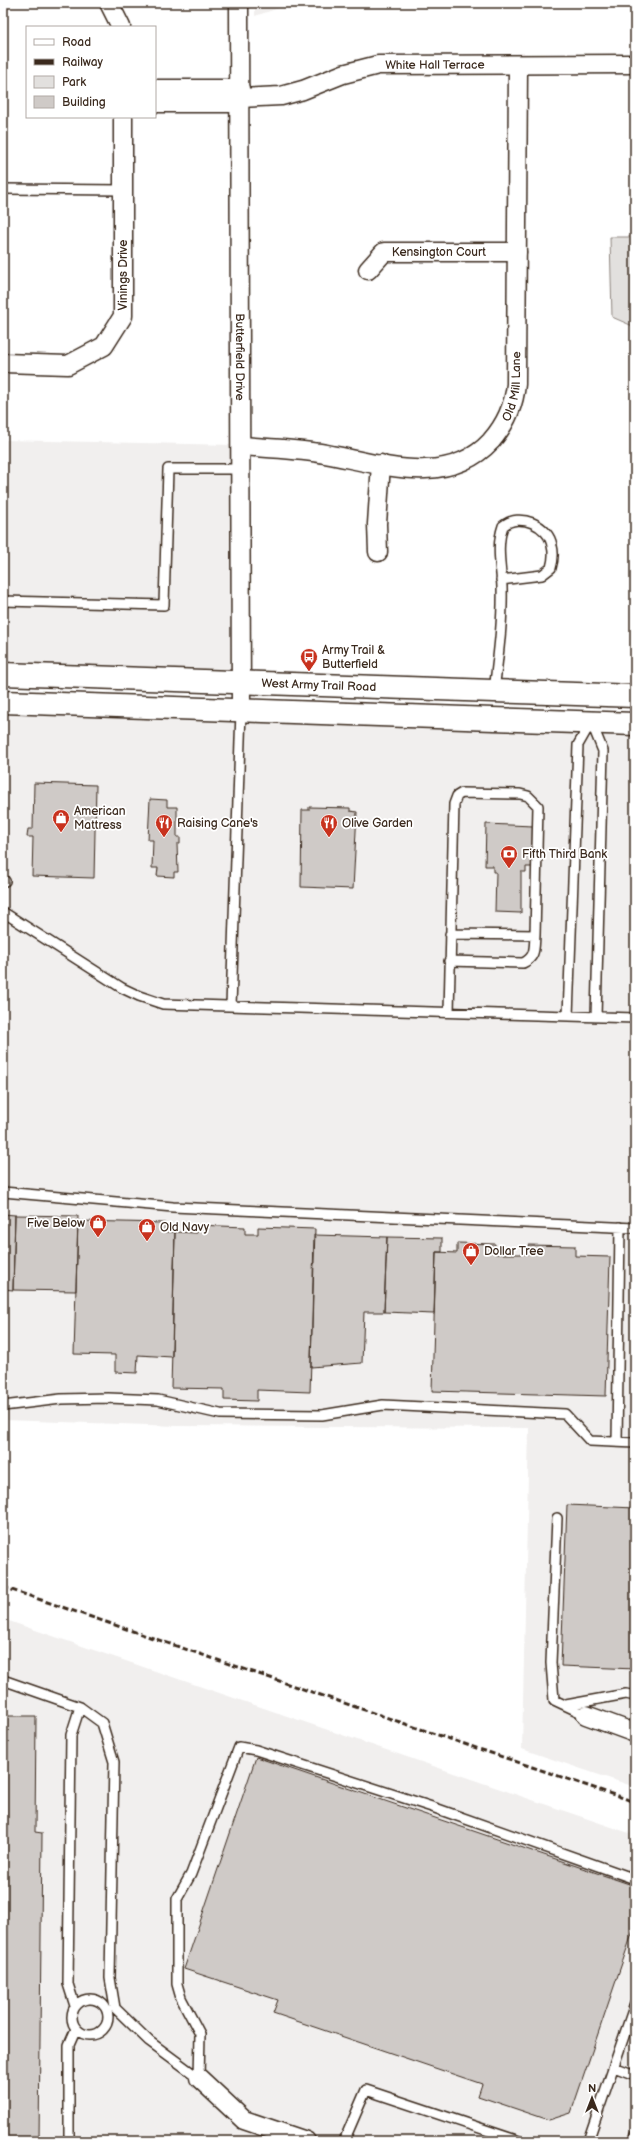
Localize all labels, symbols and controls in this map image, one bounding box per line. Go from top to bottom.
legend [26,26,156,118]
text: Road [62,35,91,50]
text: Railway [62,55,104,70]
street label: White Hall Terrace [385,57,485,72]
text: Park [62,75,86,90]
text: Building [62,95,106,110]
street label: Vinings Drive [116,240,131,310]
street label: Kensington Court [392,245,486,260]
street label: Butterfield Drive [232,313,248,401]
street label: Old Mill Lane [499,351,524,424]
place label: Army Trail & Butterfield [322,643,385,672]
bus stop icon: Army Trail & Butterfield [299,647,319,672]
street label: West Army Trail Road [261,676,377,694]
place label: American Mattress [74,804,126,833]
shop icon: American Mattress [51,808,71,833]
restaurant icon: Raising Cane's [154,813,174,838]
restaurant icon: Olive Garden [319,813,339,838]
place label: Raising Cane's [177,816,258,831]
place label: Olive Garden [342,816,413,831]
bank icon: Fifth Third Bank [499,844,519,869]
place label: Fifth Third Bank [522,847,607,862]
shop icon: Five Below [88,1213,108,1238]
place label: Five Below [27,1216,85,1231]
shop icon: Old Navy [137,1217,157,1242]
place label: Old Navy [160,1220,210,1235]
shop icon: Dollar Tree [461,1241,481,1266]
place label: Dollar Tree [484,1244,544,1259]
north arrow [572,2078,612,2118]
text: N [588,2082,596,2095]

